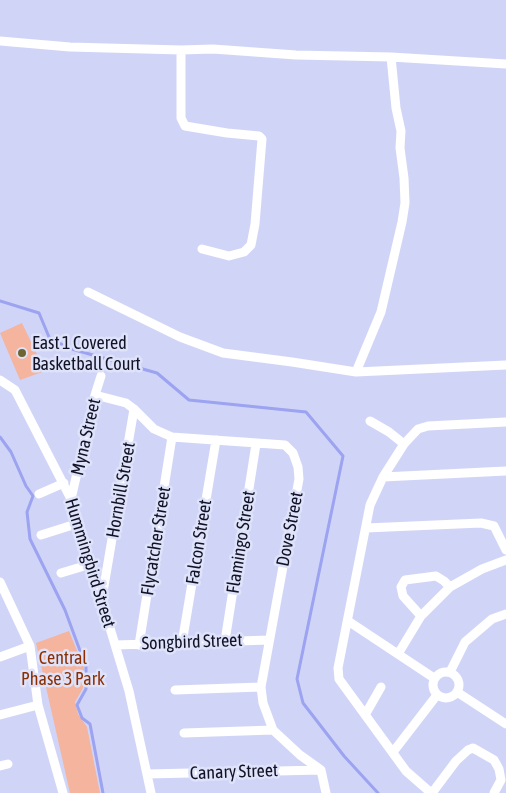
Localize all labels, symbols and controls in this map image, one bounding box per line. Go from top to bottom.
place label: East 1 Covered Basketball Court [32,332,141,374]
marker: East 1 Covered Basketball Court [16,347,28,359]
street label: Myna Street [67,396,105,478]
street label: Hornbill Street [102,440,140,540]
street label: Flycatcher Street [137,485,175,597]
street label: Flamingo Street [222,489,260,595]
street label: Dove Street [272,490,308,568]
street label: Hummingbird Street [60,496,120,630]
street label: Falcon Street [182,498,216,586]
street label: Songbird Street [141,629,243,655]
park label: Central Phase 3 Park [21,647,105,690]
street label: Canary Street [190,760,278,784]

